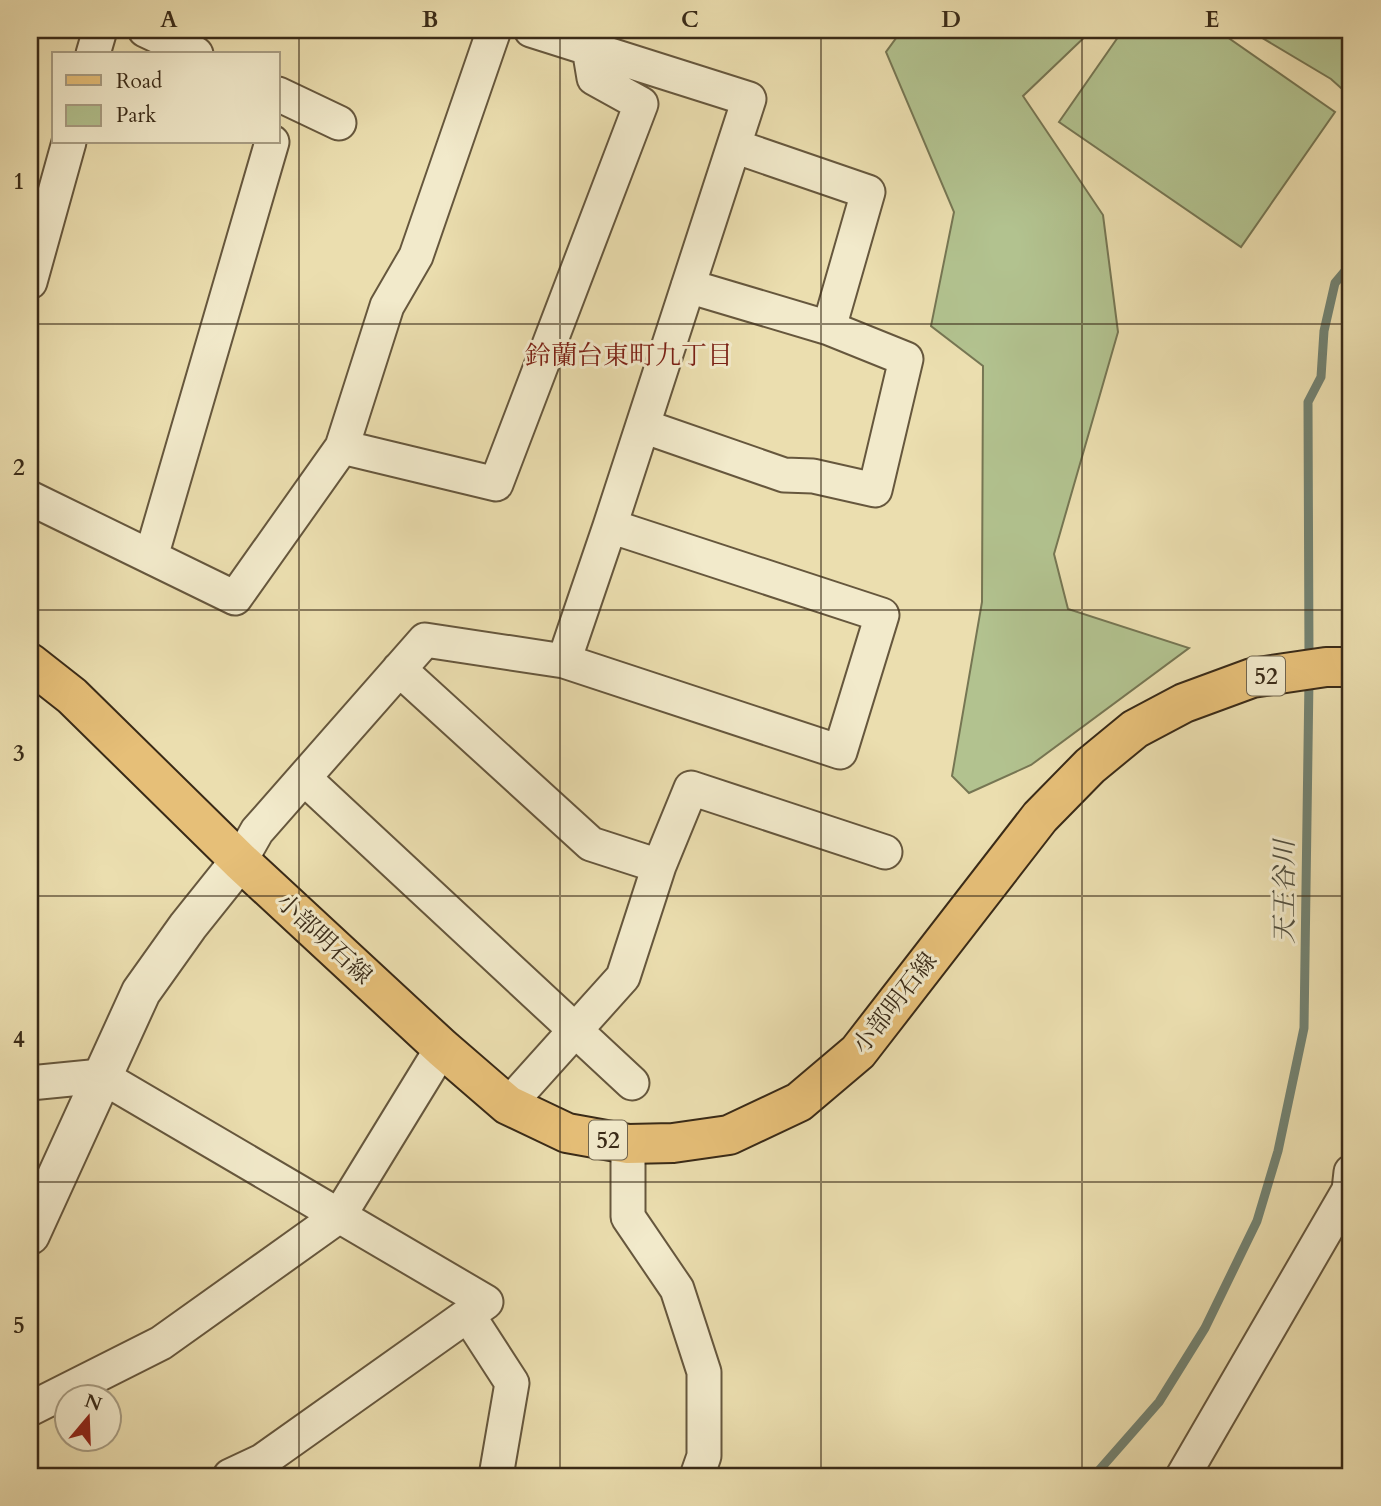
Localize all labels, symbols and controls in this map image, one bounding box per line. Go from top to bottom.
text: A [160,4,178,35]
text: B [422,4,438,35]
text: C [681,4,699,35]
text: D [941,4,961,35]
text: E [1205,4,1219,35]
legend [52,52,280,144]
text: Road [116,67,162,96]
text: Park [116,101,157,130]
text: 1 [13,166,25,197]
district label: 鈴蘭台東町九丁目 [525,338,733,373]
text: 2 [13,452,25,483]
road number: 52 [1247,656,1285,696]
text: 3 [13,738,25,769]
water label: 天王谷川 [1267,837,1302,944]
street label: 小部明石線 [269,886,379,992]
street label: 小部明石線 [845,946,945,1060]
text: 4 [13,1024,25,1055]
road number: 52 [589,1120,627,1160]
text: 5 [13,1310,25,1341]
north arrow [52,1384,122,1454]
text: N [81,1388,106,1418]

